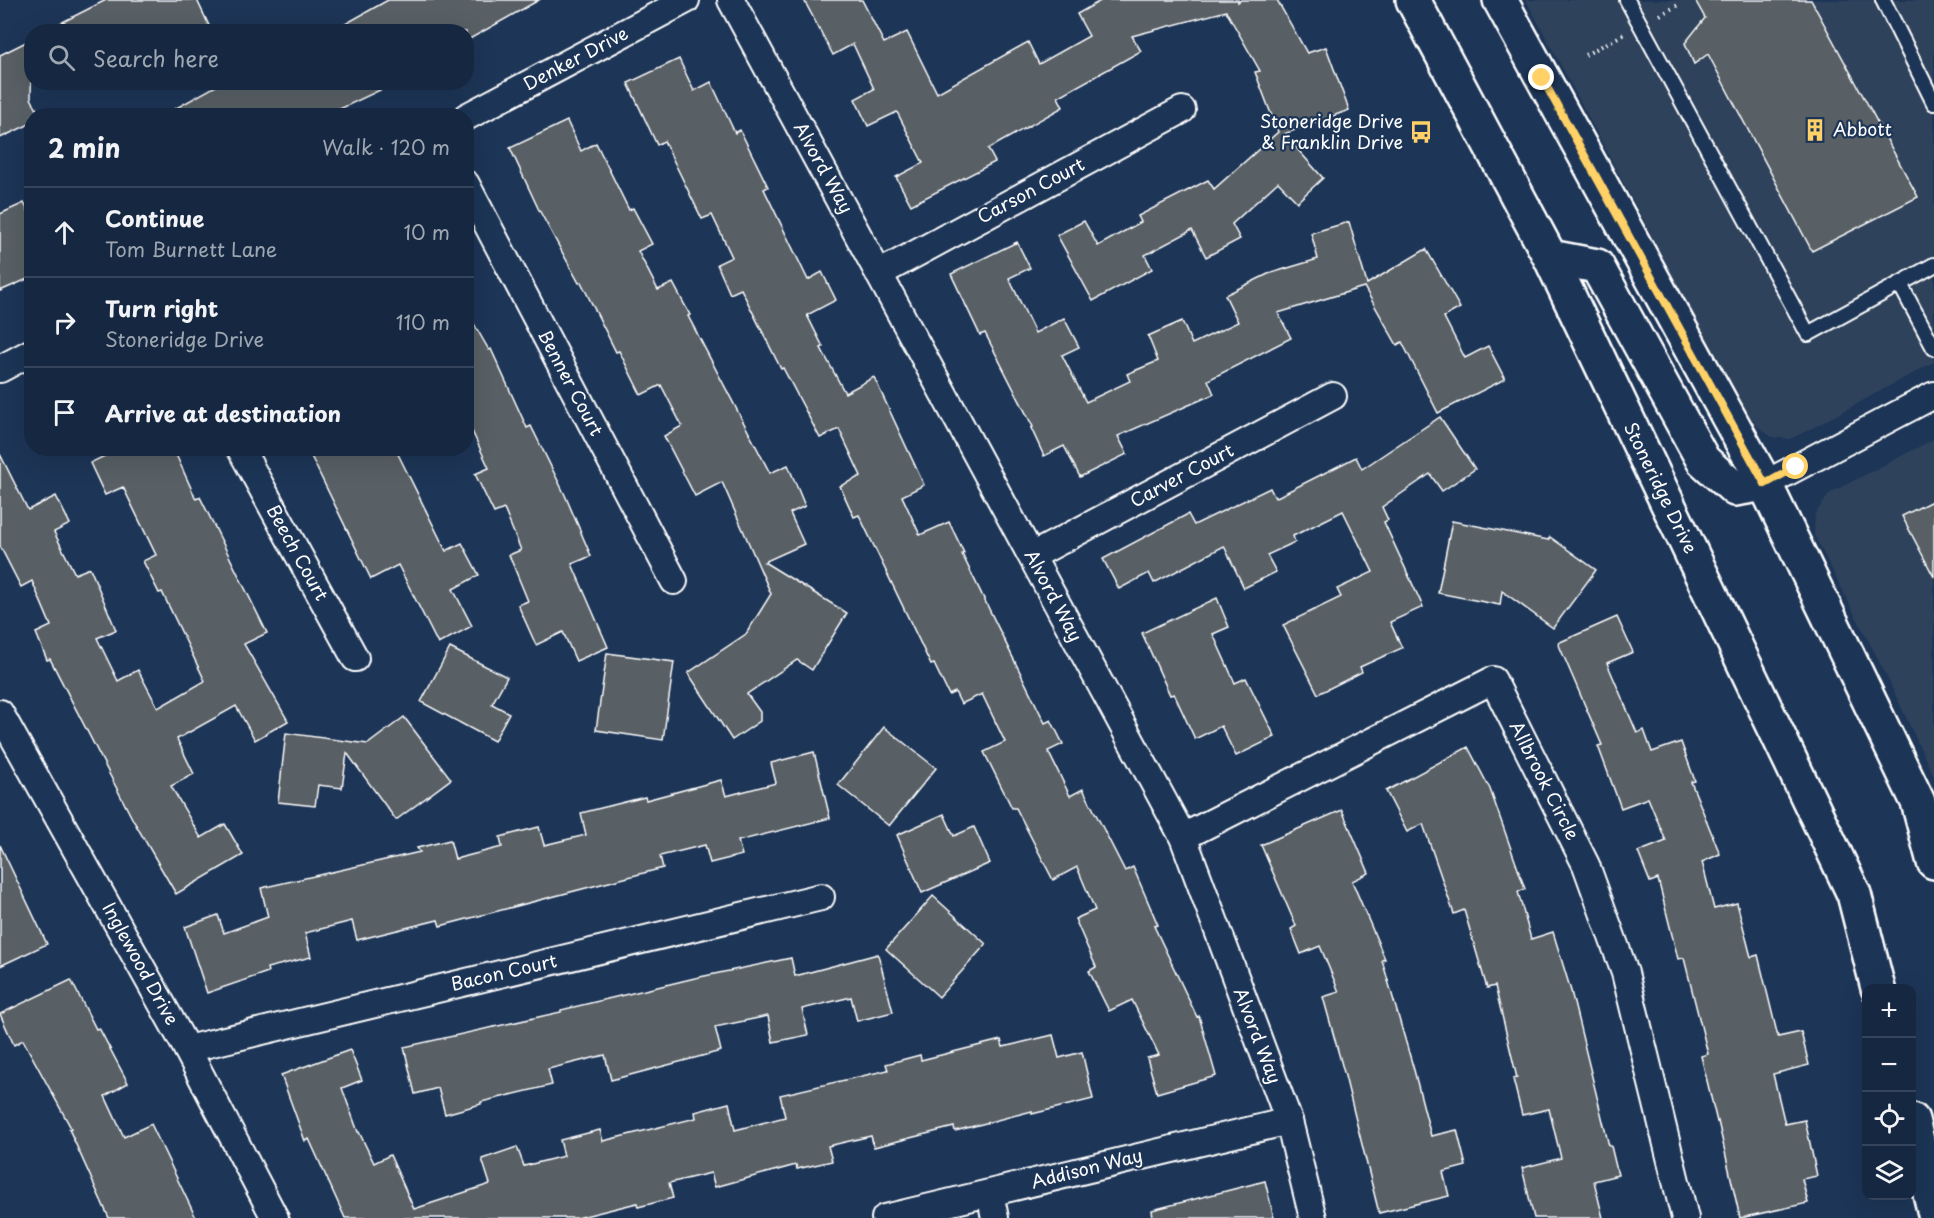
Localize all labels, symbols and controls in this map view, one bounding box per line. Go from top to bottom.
street label: Denker Drive [518,19,633,97]
search box [24,24,474,90]
icon: search [45,41,78,74]
text: Search here [93,41,219,74]
route end [1528,64,1554,90]
place label: Stoneridge Drive & Franklin Drive [1260,107,1403,155]
place label: Abbott [1833,115,1892,142]
street label: Alvord Way [788,117,861,218]
building icon: Abbott [1802,117,1828,143]
bus stop icon: Stoneridge Drive & Franklin Drive [1408,119,1434,145]
text: 2 min [48,128,121,167]
text: Walk · 120 m [322,132,450,162]
street label: Carson Court [972,150,1089,229]
text: Continue [105,201,204,234]
icon: ahead [48,216,81,249]
text: 10 m [403,217,450,247]
text: Tom Burnett Lane [105,234,277,264]
text: Turn right [105,291,218,324]
icon: right [48,306,81,339]
text: 110 m [396,307,450,337]
text: Stoneridge Drive [105,324,264,354]
street label: Benner Court [532,324,611,440]
icon: arrive [48,396,81,429]
text: Arrive at destination [105,396,341,429]
street label: Stoneridge Drive [1618,417,1705,558]
street label: Carver Court [1125,436,1238,513]
route start [1782,453,1808,479]
street label: Beech Court [261,499,336,605]
street label: Alvord Way [1019,544,1090,646]
street label: Allbrook Circle [1504,716,1587,845]
street label: Inglewood Drive [96,897,186,1030]
street label: Bacon Court [448,946,559,997]
street label: Alvord Way [1228,984,1289,1087]
map controls [1862,984,1916,1200]
button: + [1862,984,1916,1038]
button: − [1862,1038,1916,1092]
button: locate [1862,1092,1916,1146]
street label: Addison Way [1028,1141,1145,1194]
button: layers [1862,1146,1916,1200]

